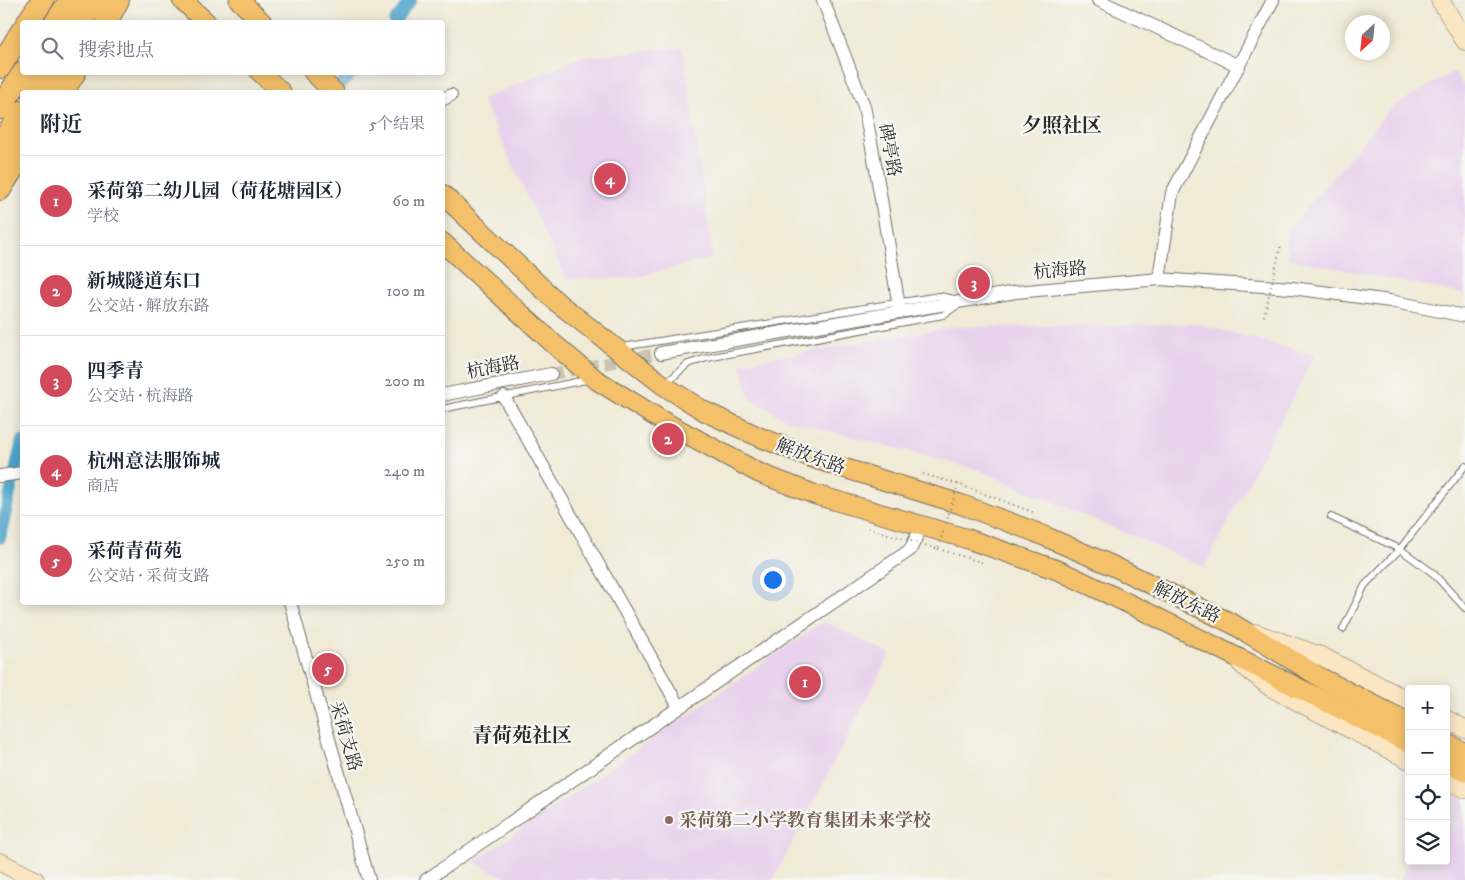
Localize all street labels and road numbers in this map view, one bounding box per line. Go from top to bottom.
street label: 碑亭路 [873,122,905,179]
street label: 杭海路 [1032,258,1088,284]
street label: 杭海路 [465,352,522,384]
street label: 解放东路 [773,434,848,480]
street label: 解放东路 [1149,577,1224,629]
street label: 采荷支路 [325,699,366,774]

